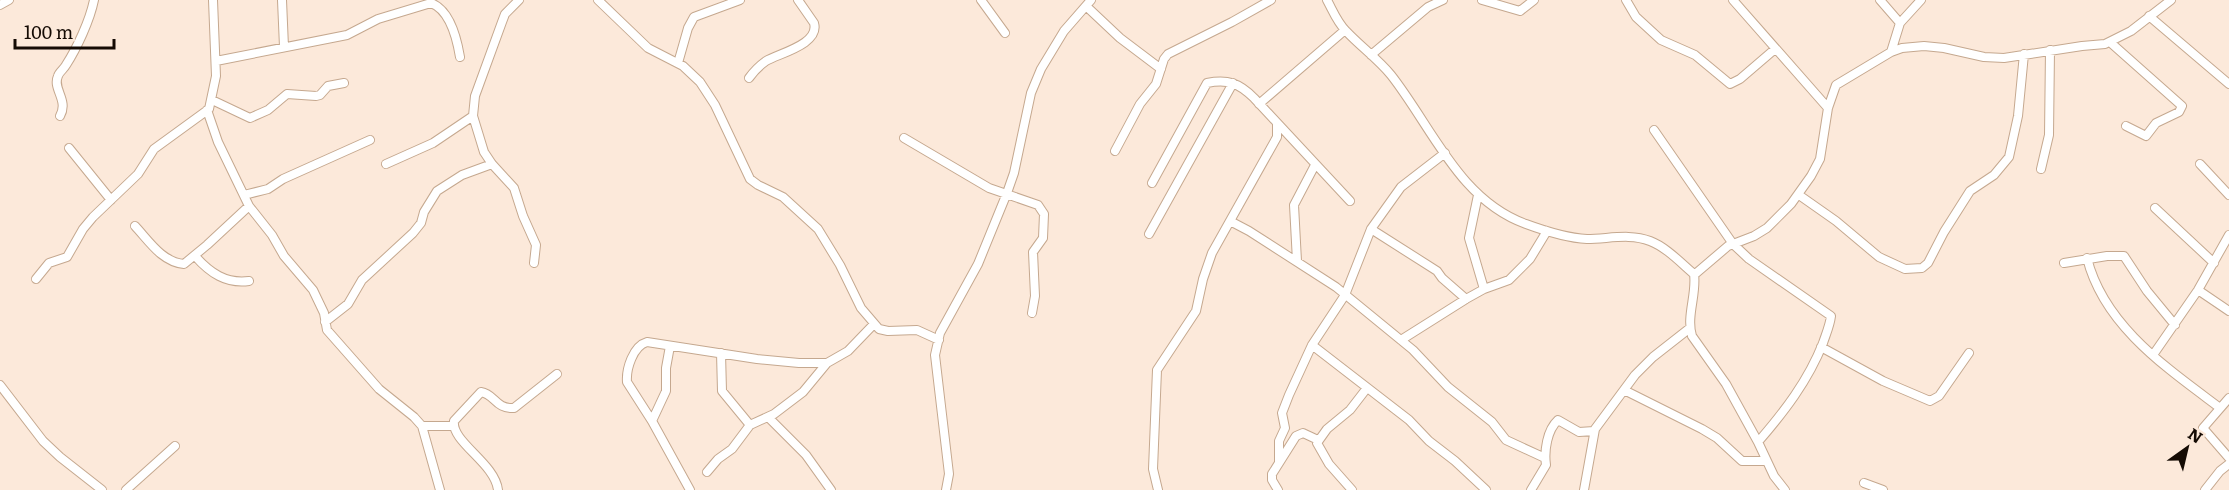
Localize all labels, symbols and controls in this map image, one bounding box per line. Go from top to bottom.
scale bar [15,12,114,50]
text: 100 m [24,18,73,45]
north arrow [2157,418,2217,478]
text: N [2184,421,2208,448]

